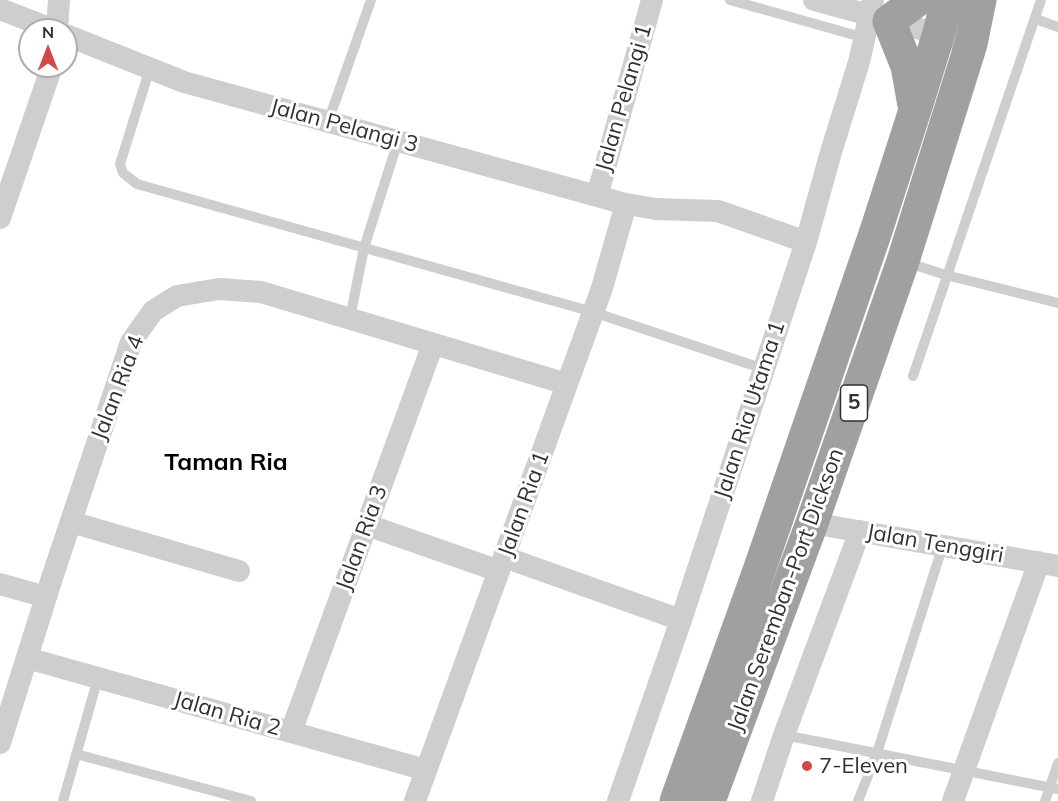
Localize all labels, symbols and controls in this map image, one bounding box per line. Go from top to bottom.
north arrow [18,18,78,78]
street label: Jalan Pelangi 1 [590,21,658,175]
text: N [42,22,54,42]
street label: Jalan Pelangi 3 [267,94,421,158]
street label: Jalan Ria Utama 1 [709,318,791,502]
street label: Jalan Ria 4 [86,332,150,444]
road number: 5 [840,385,868,421]
street label: Jalan Seremban-Port Dickson [722,445,850,735]
street label: Jalan Ria 1 [493,448,555,560]
district label: Taman Ria [164,449,288,477]
street label: Jalan Ria 3 [331,482,393,594]
street label: Jalan Tenggiri [864,519,1006,569]
street label: Jalan Ria 2 [170,686,284,742]
place label: 7-Eleven [819,753,908,779]
marker: 7-Eleven [800,759,814,773]

